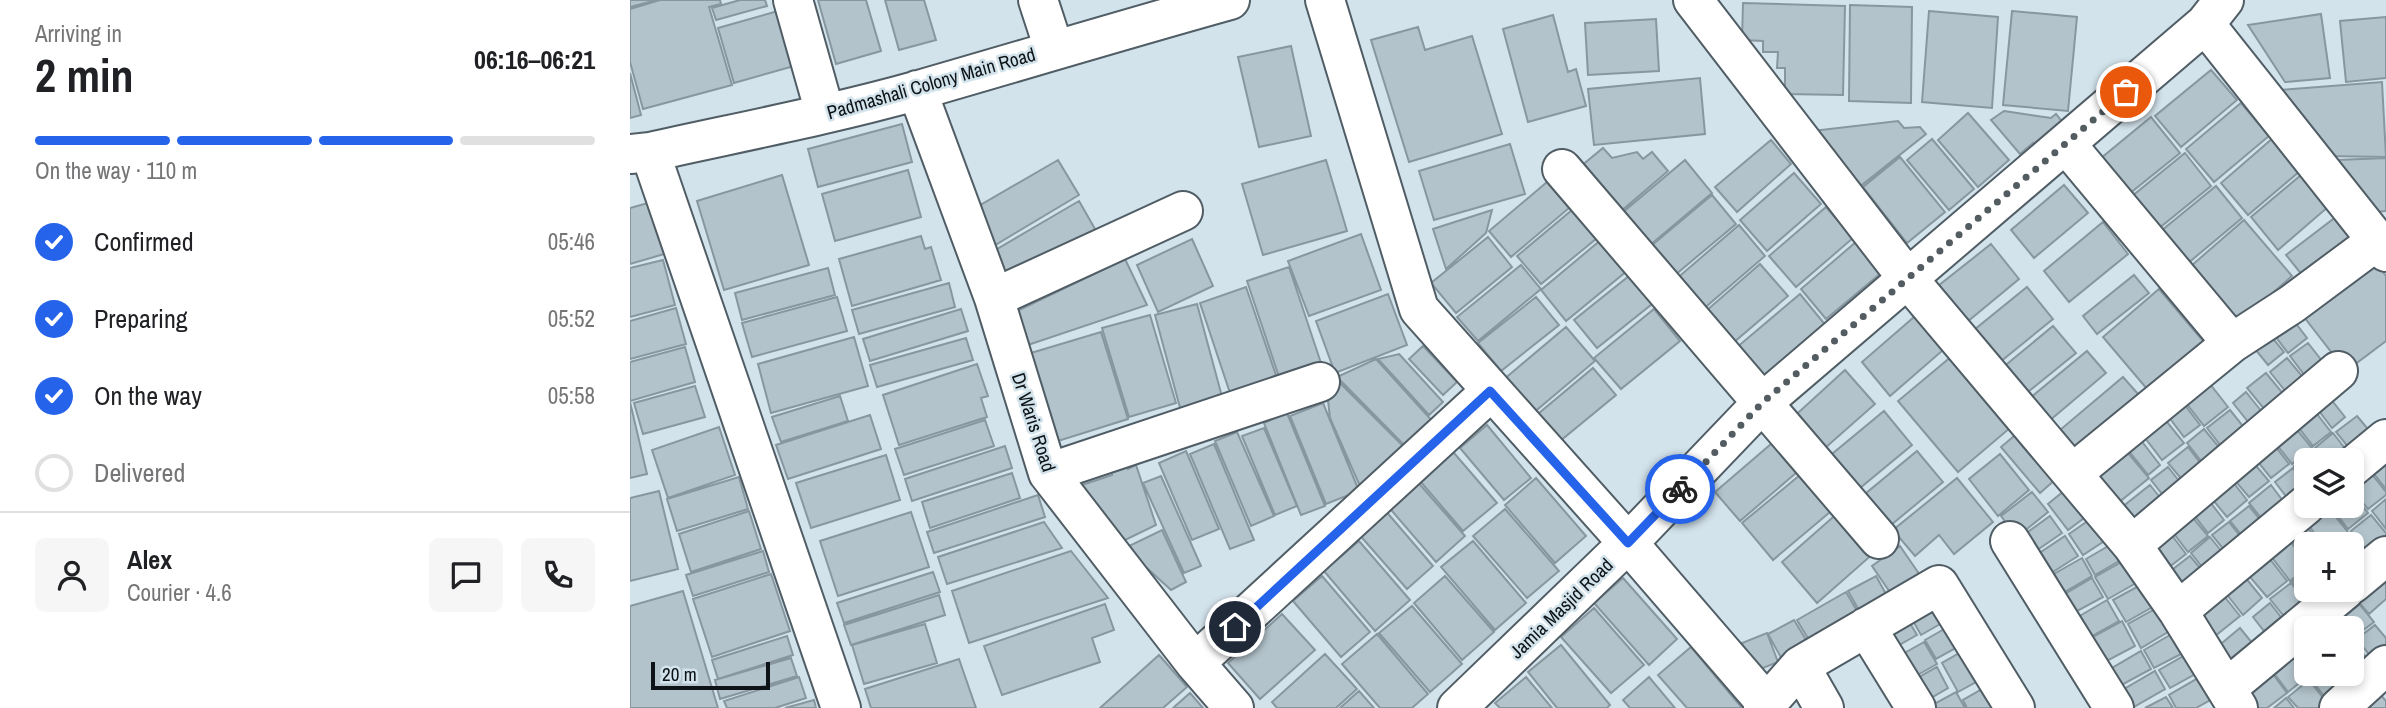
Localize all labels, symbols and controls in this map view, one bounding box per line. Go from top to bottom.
text: Arriving in [35,18,122,49]
street label: Padmashali Colony Main Road [824,41,1038,125]
text: 06:16–06:21 [474,42,595,77]
text: 2 min [35,44,134,106]
pin [2096,62,2156,122]
icon: bag [2107,73,2145,111]
text: On the way · 110 m [35,155,197,186]
icon: check [35,223,73,261]
text: Confirmed [94,224,194,259]
text: 05:46 [548,226,595,257]
icon: check [35,300,73,338]
text: Preparing [94,301,188,336]
text: 05:52 [548,303,595,334]
street label: Dr Waris Road [1006,369,1062,475]
icon: check [35,377,73,415]
text: On the way [94,378,202,413]
text: 05:58 [548,380,595,411]
map controls [2294,448,2364,686]
button: layers [2294,448,2364,518]
courier [1645,454,1715,524]
text: Delivered [94,455,185,490]
icon: bike [1661,470,1699,508]
button: + [2294,532,2364,602]
button: person [35,538,109,612]
button: chat [429,538,503,612]
button: phone [521,538,595,612]
text: Alex [127,542,172,577]
street label: Jamia Masjid Road [1504,552,1618,664]
text: Courier · 4.6 [127,577,232,608]
pin [1205,597,1265,657]
icon: home [1216,608,1254,646]
button: − [2294,616,2364,686]
scale bar [651,659,770,691]
text: 20 m [662,661,697,687]

